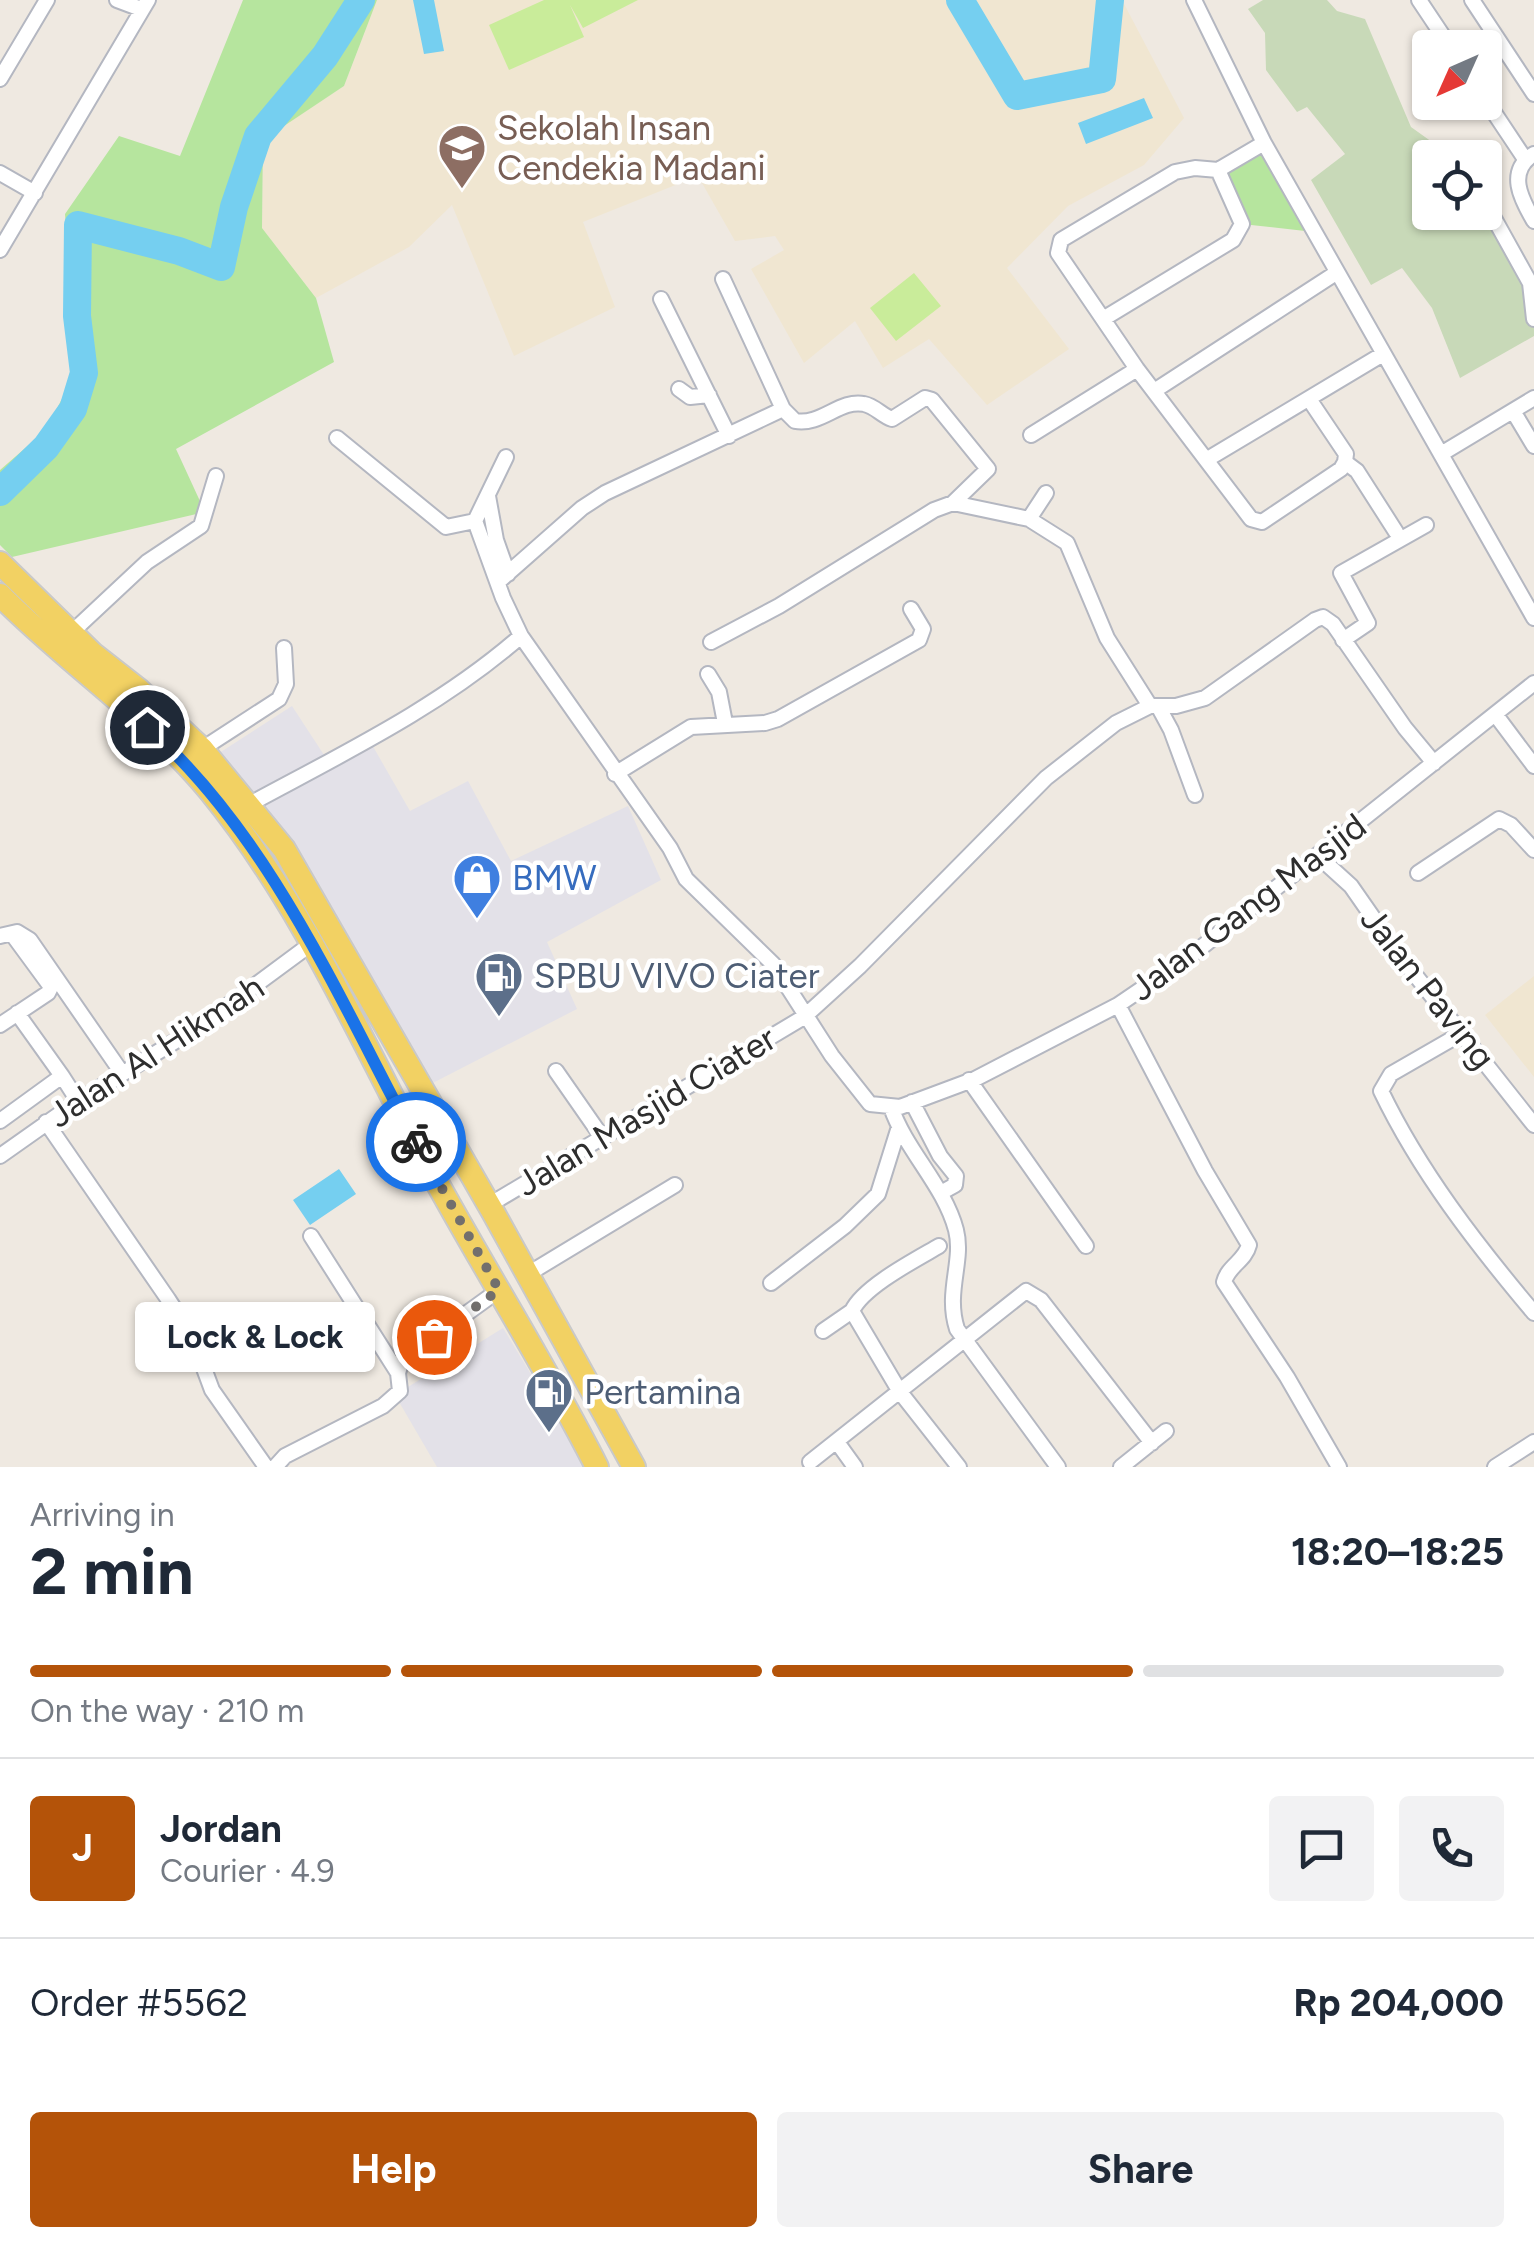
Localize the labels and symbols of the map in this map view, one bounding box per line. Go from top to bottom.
north arrow [1412,30,1502,120]
place label: Sekolah Insan Cendekia Madani [497,107,766,189]
school or university icon: Sekolah Insan Cendekia Madani [436,122,488,190]
pin [105,685,190,770]
street label: Jalan Gang Masjid [1122,805,1374,1009]
shop icon: BMW [451,852,503,920]
place label: BMW [512,857,597,899]
street label: Jalan Paving [1352,899,1504,1077]
fuel station icon: SPBU VIVO Ciater [473,950,525,1018]
place label: SPBU VIVO Ciater [534,955,820,997]
street label: Jalan Al Hikmah [40,966,272,1136]
street label: Jalan Masjid Ciater [509,1017,784,1205]
courier [366,1092,466,1192]
pin [392,1295,477,1380]
callout: Lock & Lock [134,1302,374,1372]
fuel station icon: Pertamina [523,1366,575,1434]
place label: Pertamina [584,1371,741,1413]

